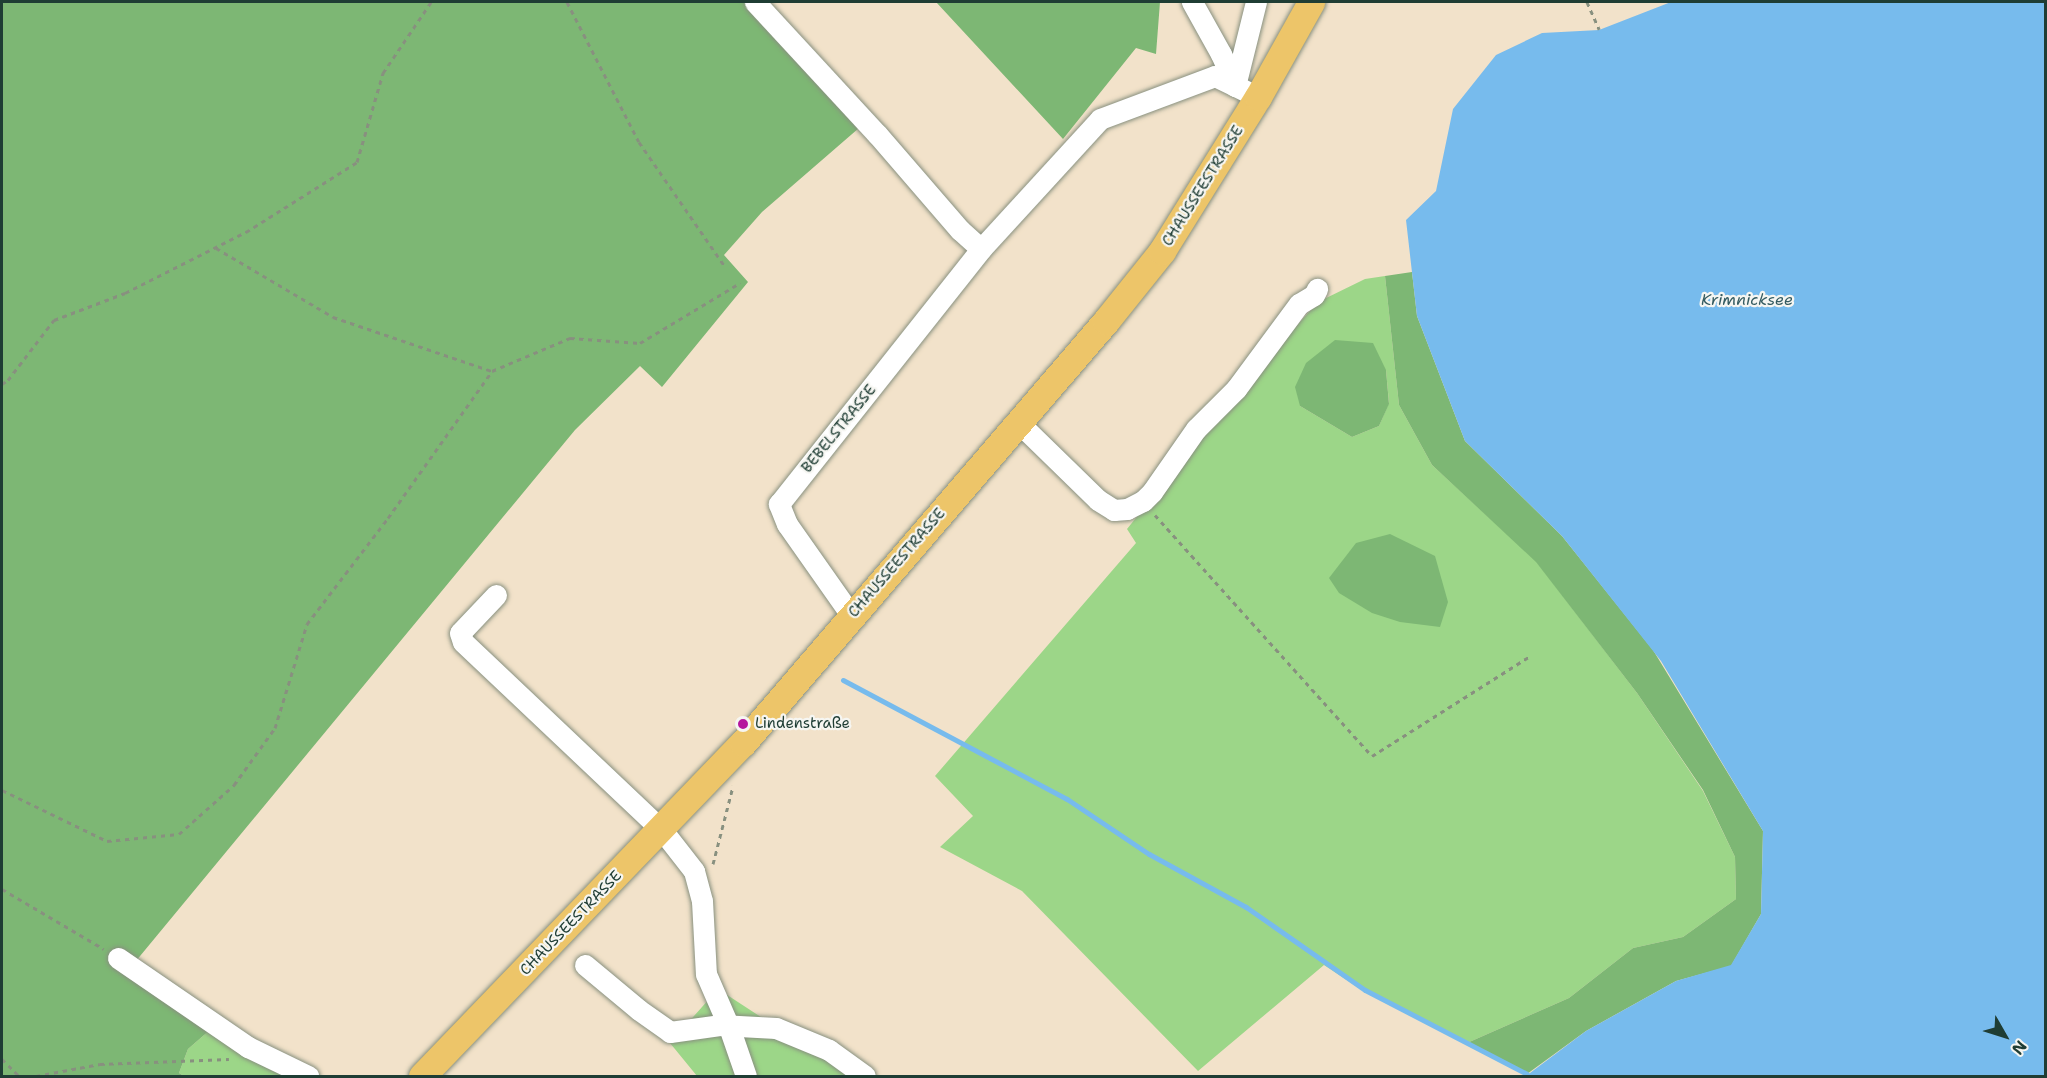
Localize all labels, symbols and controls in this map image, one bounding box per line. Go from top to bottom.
street label: CHAUSSEESTRASSE [1159,122,1247,250]
water label: Krimnicksee [1701,290,1793,310]
street label: BEBELSTRASSE [798,381,880,477]
street label: CHAUSSEESTRASSE [845,505,949,621]
place label: Lindenstraße [755,715,850,733]
marker: Lindenstraße [736,717,750,731]
street label: CHAUSSEESTRASSE [516,867,626,979]
north arrow [1975,1006,2035,1066]
text: N [2007,1036,2032,1059]

